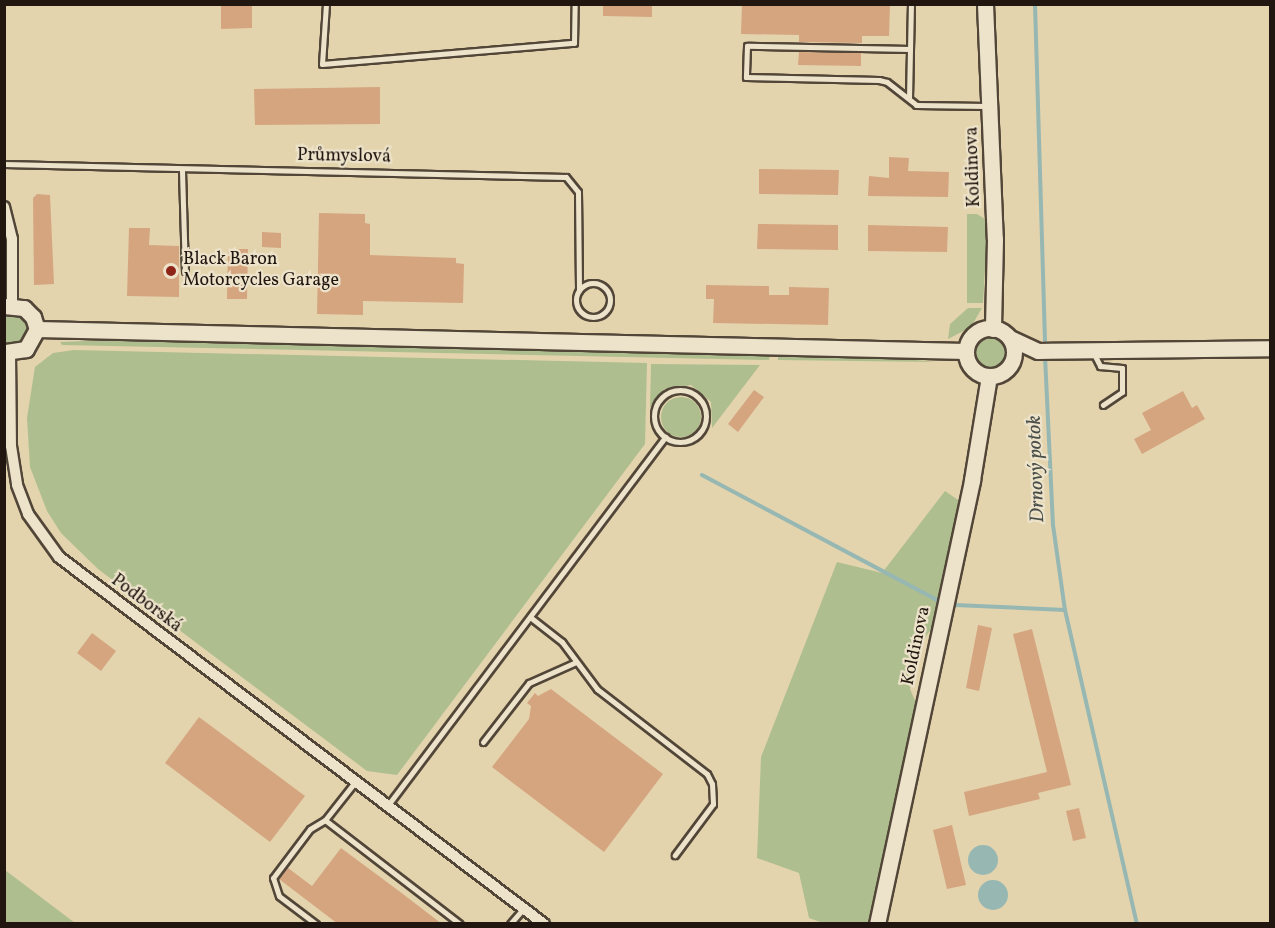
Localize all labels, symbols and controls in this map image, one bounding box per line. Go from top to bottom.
street label: Koldinova [962,126,986,208]
street label: Průmyslová [297,145,391,169]
place label: Black Baron Motorcycles Garage [183,250,339,292]
marker: Black Baron Motorcycles Garage [164,264,178,278]
water label: Drnový potok [1023,415,1051,523]
street label: Podborská [106,570,186,638]
street label: Koldinova [898,604,936,688]

